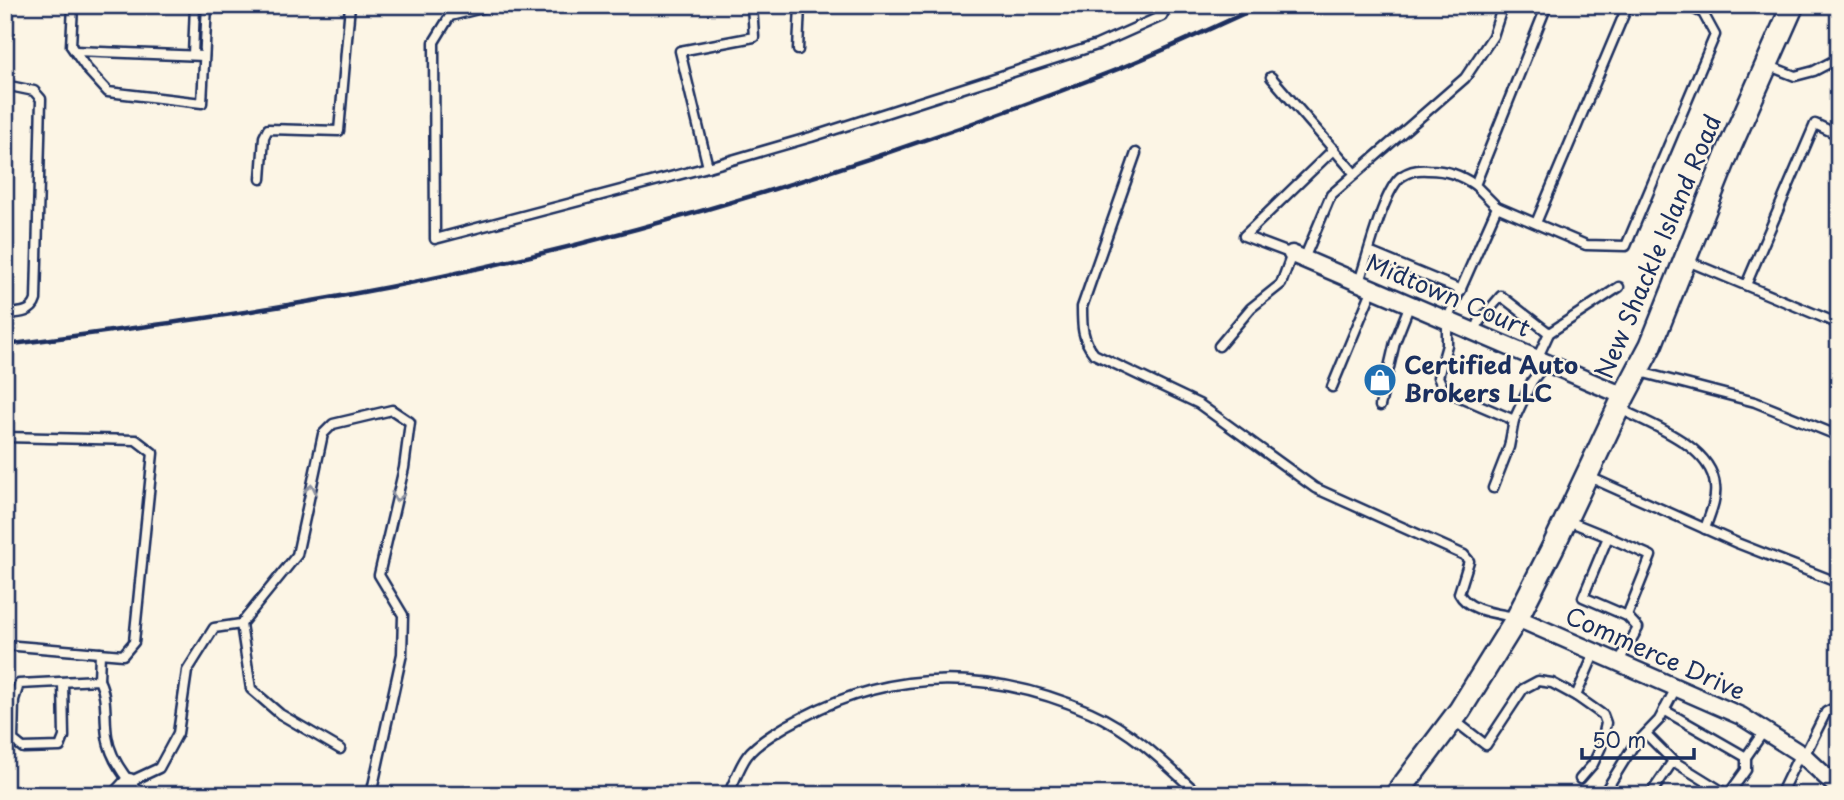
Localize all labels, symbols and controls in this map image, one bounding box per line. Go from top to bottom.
street label: New Shackle Island Road [1585,108,1729,384]
street label: Midtown Court [1361,243,1537,345]
place label: Certified Auto Brokers LLC [1404,346,1578,410]
shop icon: Certified Auto Brokers LLC [1361,361,1399,399]
one-way arrow [303,483,317,495]
one-way arrow [391,491,405,503]
street label: Commerce Drive [1560,596,1752,708]
scale bar [1582,716,1694,760]
text: 50 m [1592,723,1646,755]

